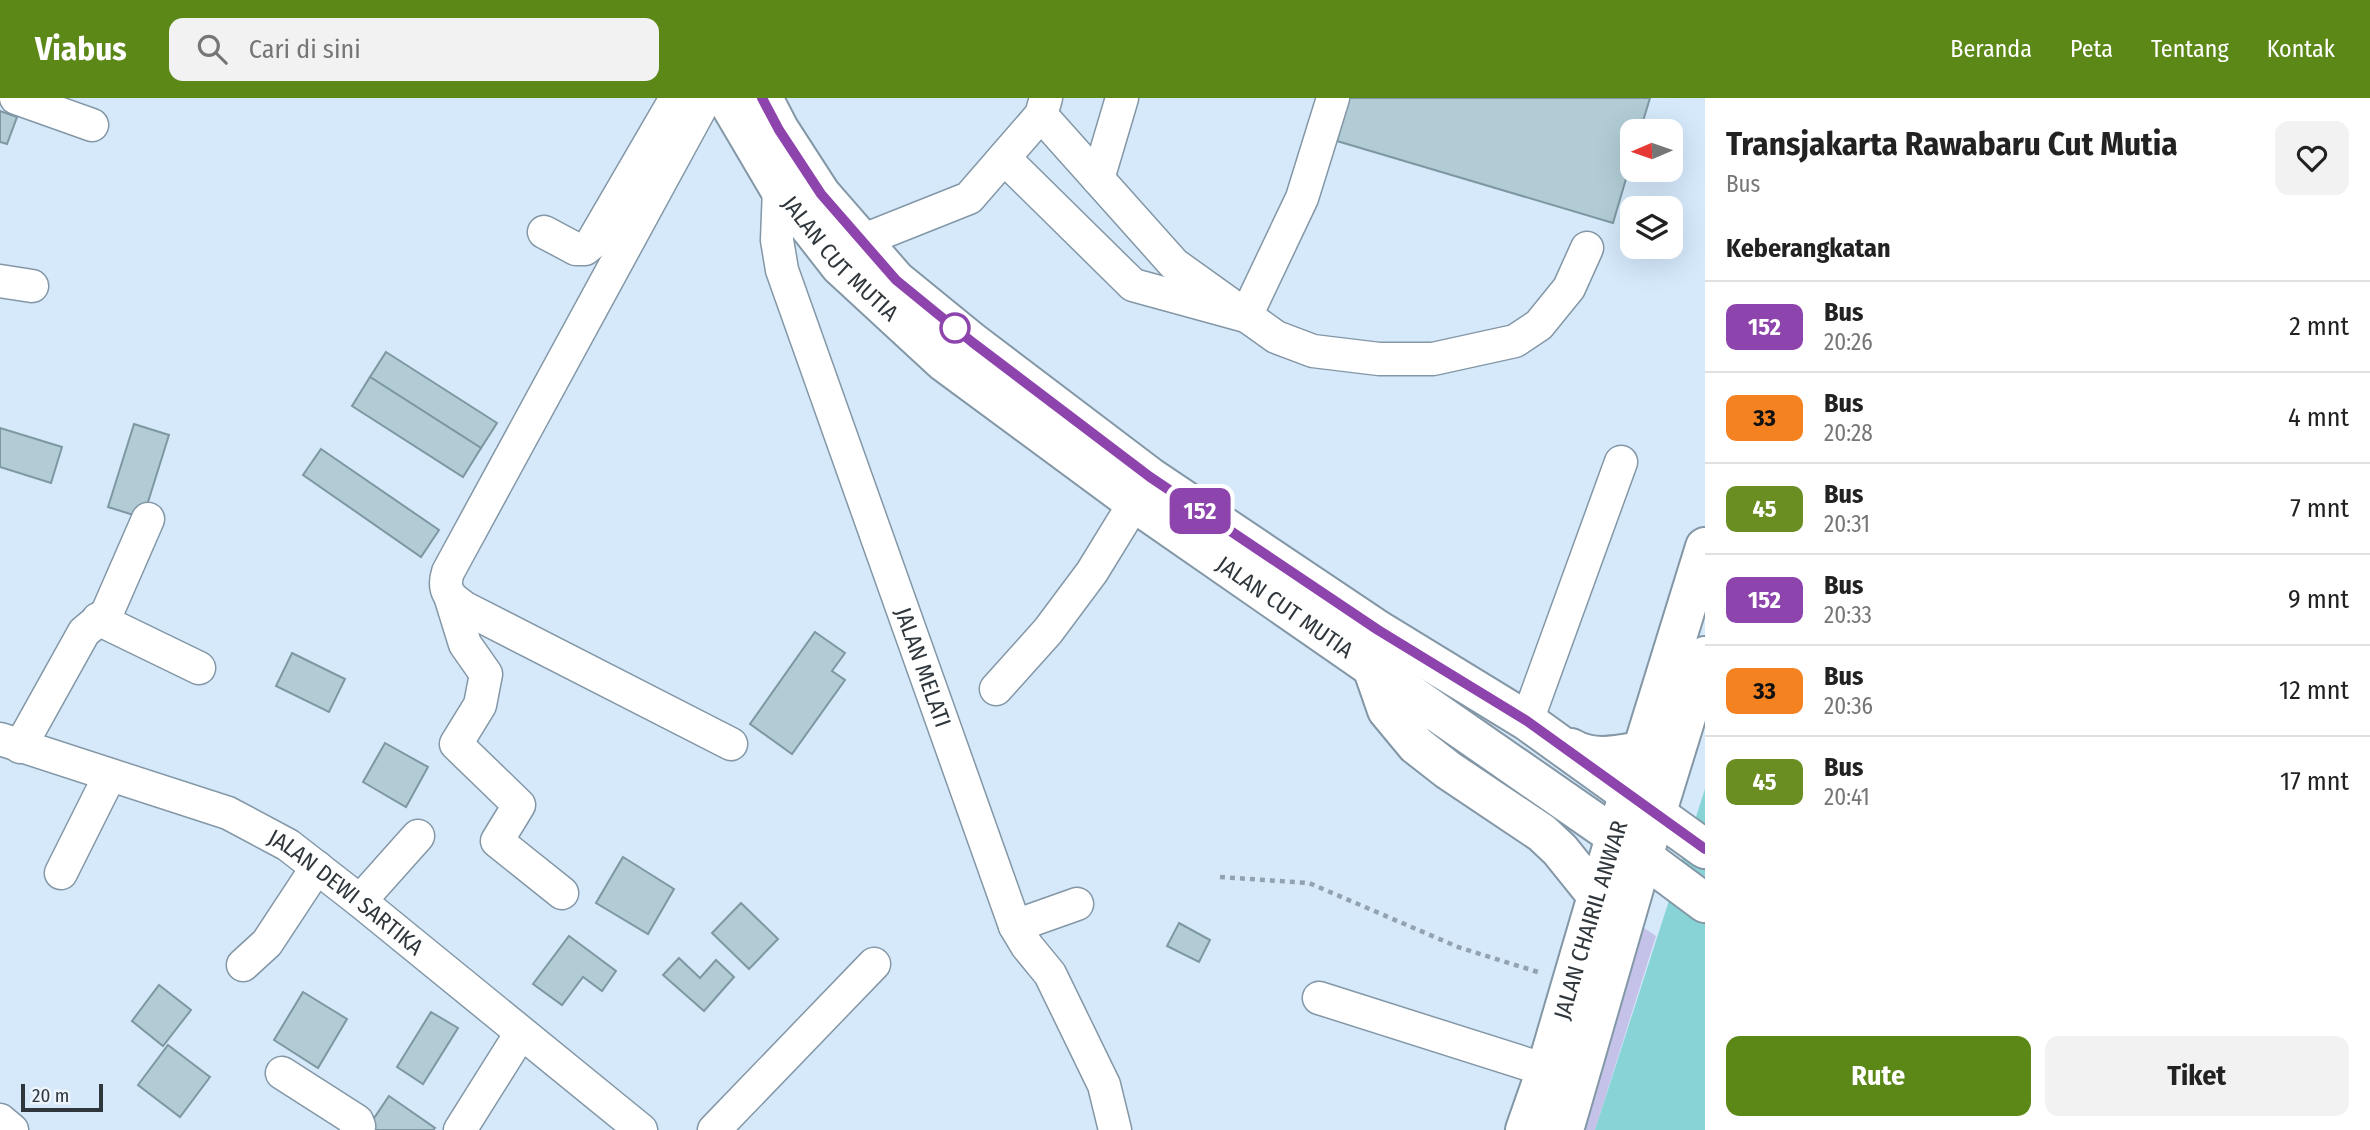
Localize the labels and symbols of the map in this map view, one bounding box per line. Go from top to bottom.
north arrow [1620,119,1684,182]
street label: JALAN CUT MUTIA [776,190,904,327]
unlabelled marker [940,313,970,343]
line badge: 152 [1160,488,1240,534]
street label: JALAN CUT MUTIA [1211,550,1359,664]
street label: JALAN MELATI [889,604,957,731]
street label: JALAN CHAIRIL ANWAR [1548,817,1634,1023]
street label: JALAN DEWI SARTIKA [263,823,429,961]
scale bar [21,1081,103,1113]

